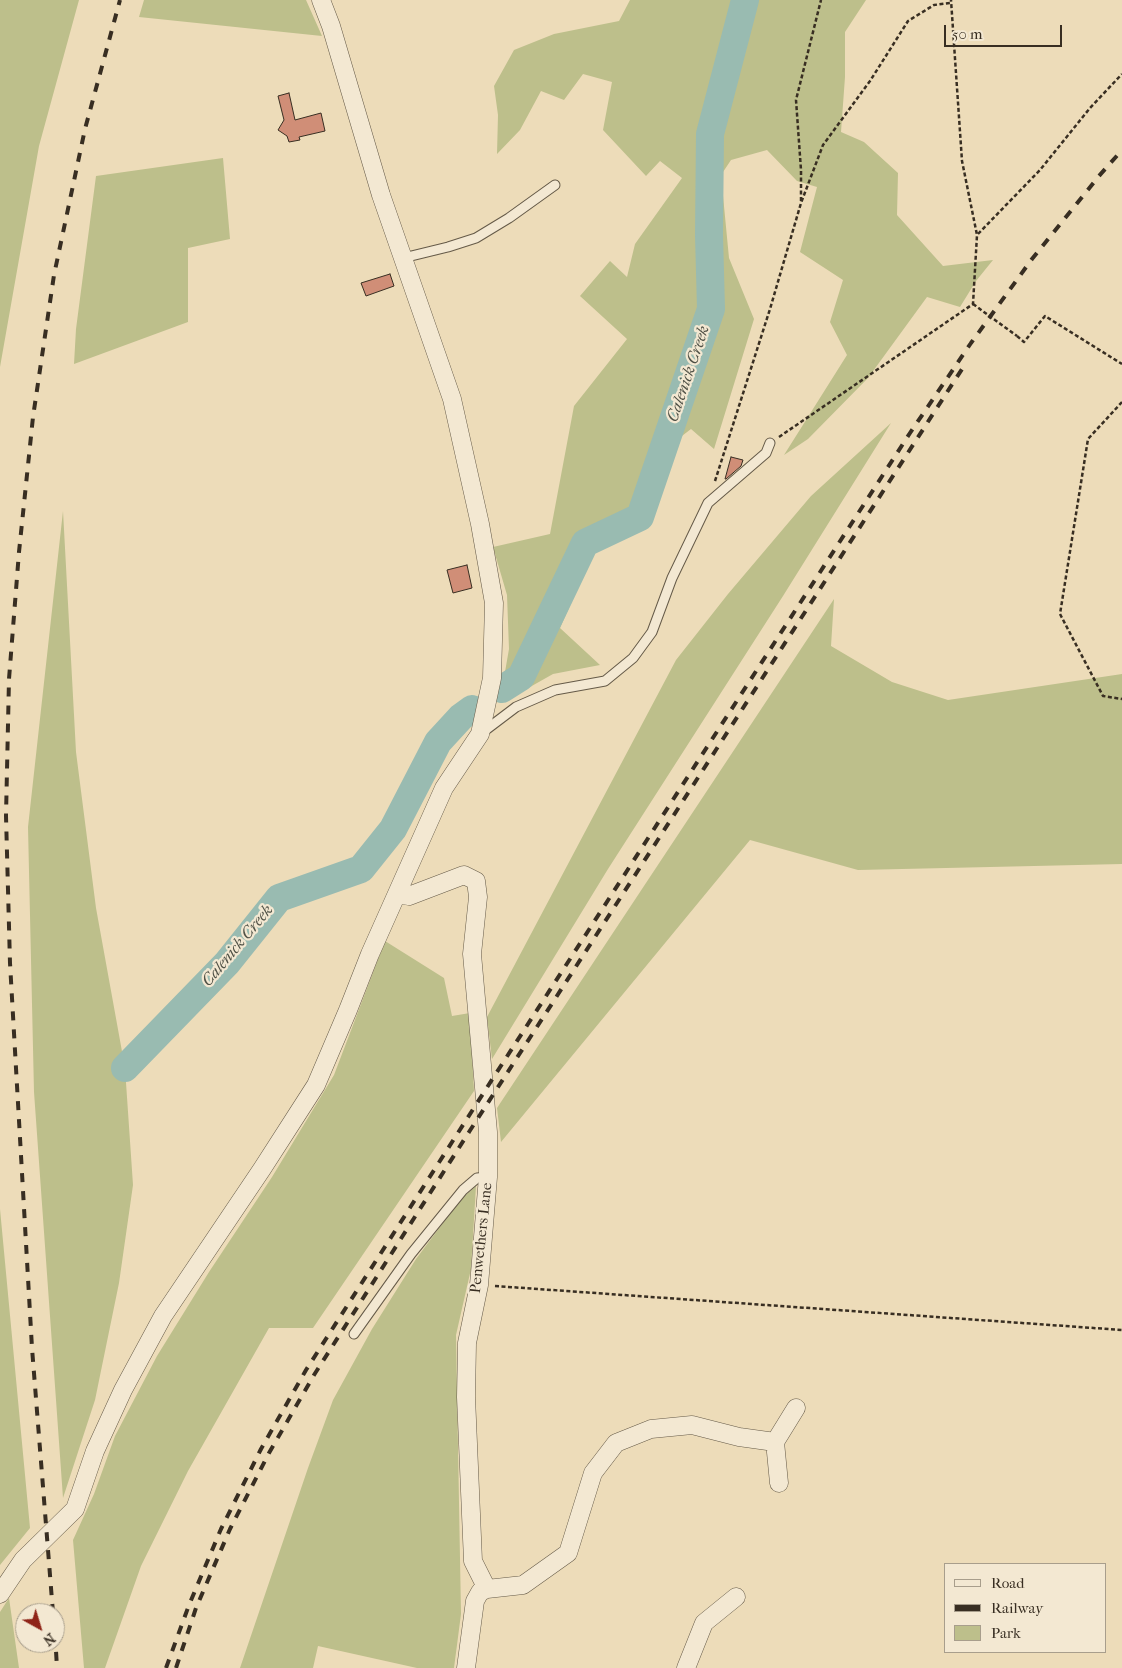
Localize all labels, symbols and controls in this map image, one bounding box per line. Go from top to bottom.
scale bar [947,15,1064,47]
text: 50 m [952,25,982,43]
water label: Calenick Creek [664,323,714,425]
water label: Calenick Creek [198,901,278,991]
street label: Penwethers Lane [467,1182,497,1294]
legend [944,1563,1107,1653]
text: Road [991,1574,1024,1592]
text: Railway [991,1599,1043,1617]
north arrow [15,1603,65,1653]
text: Park [991,1624,1021,1642]
text: N [40,1629,59,1649]

